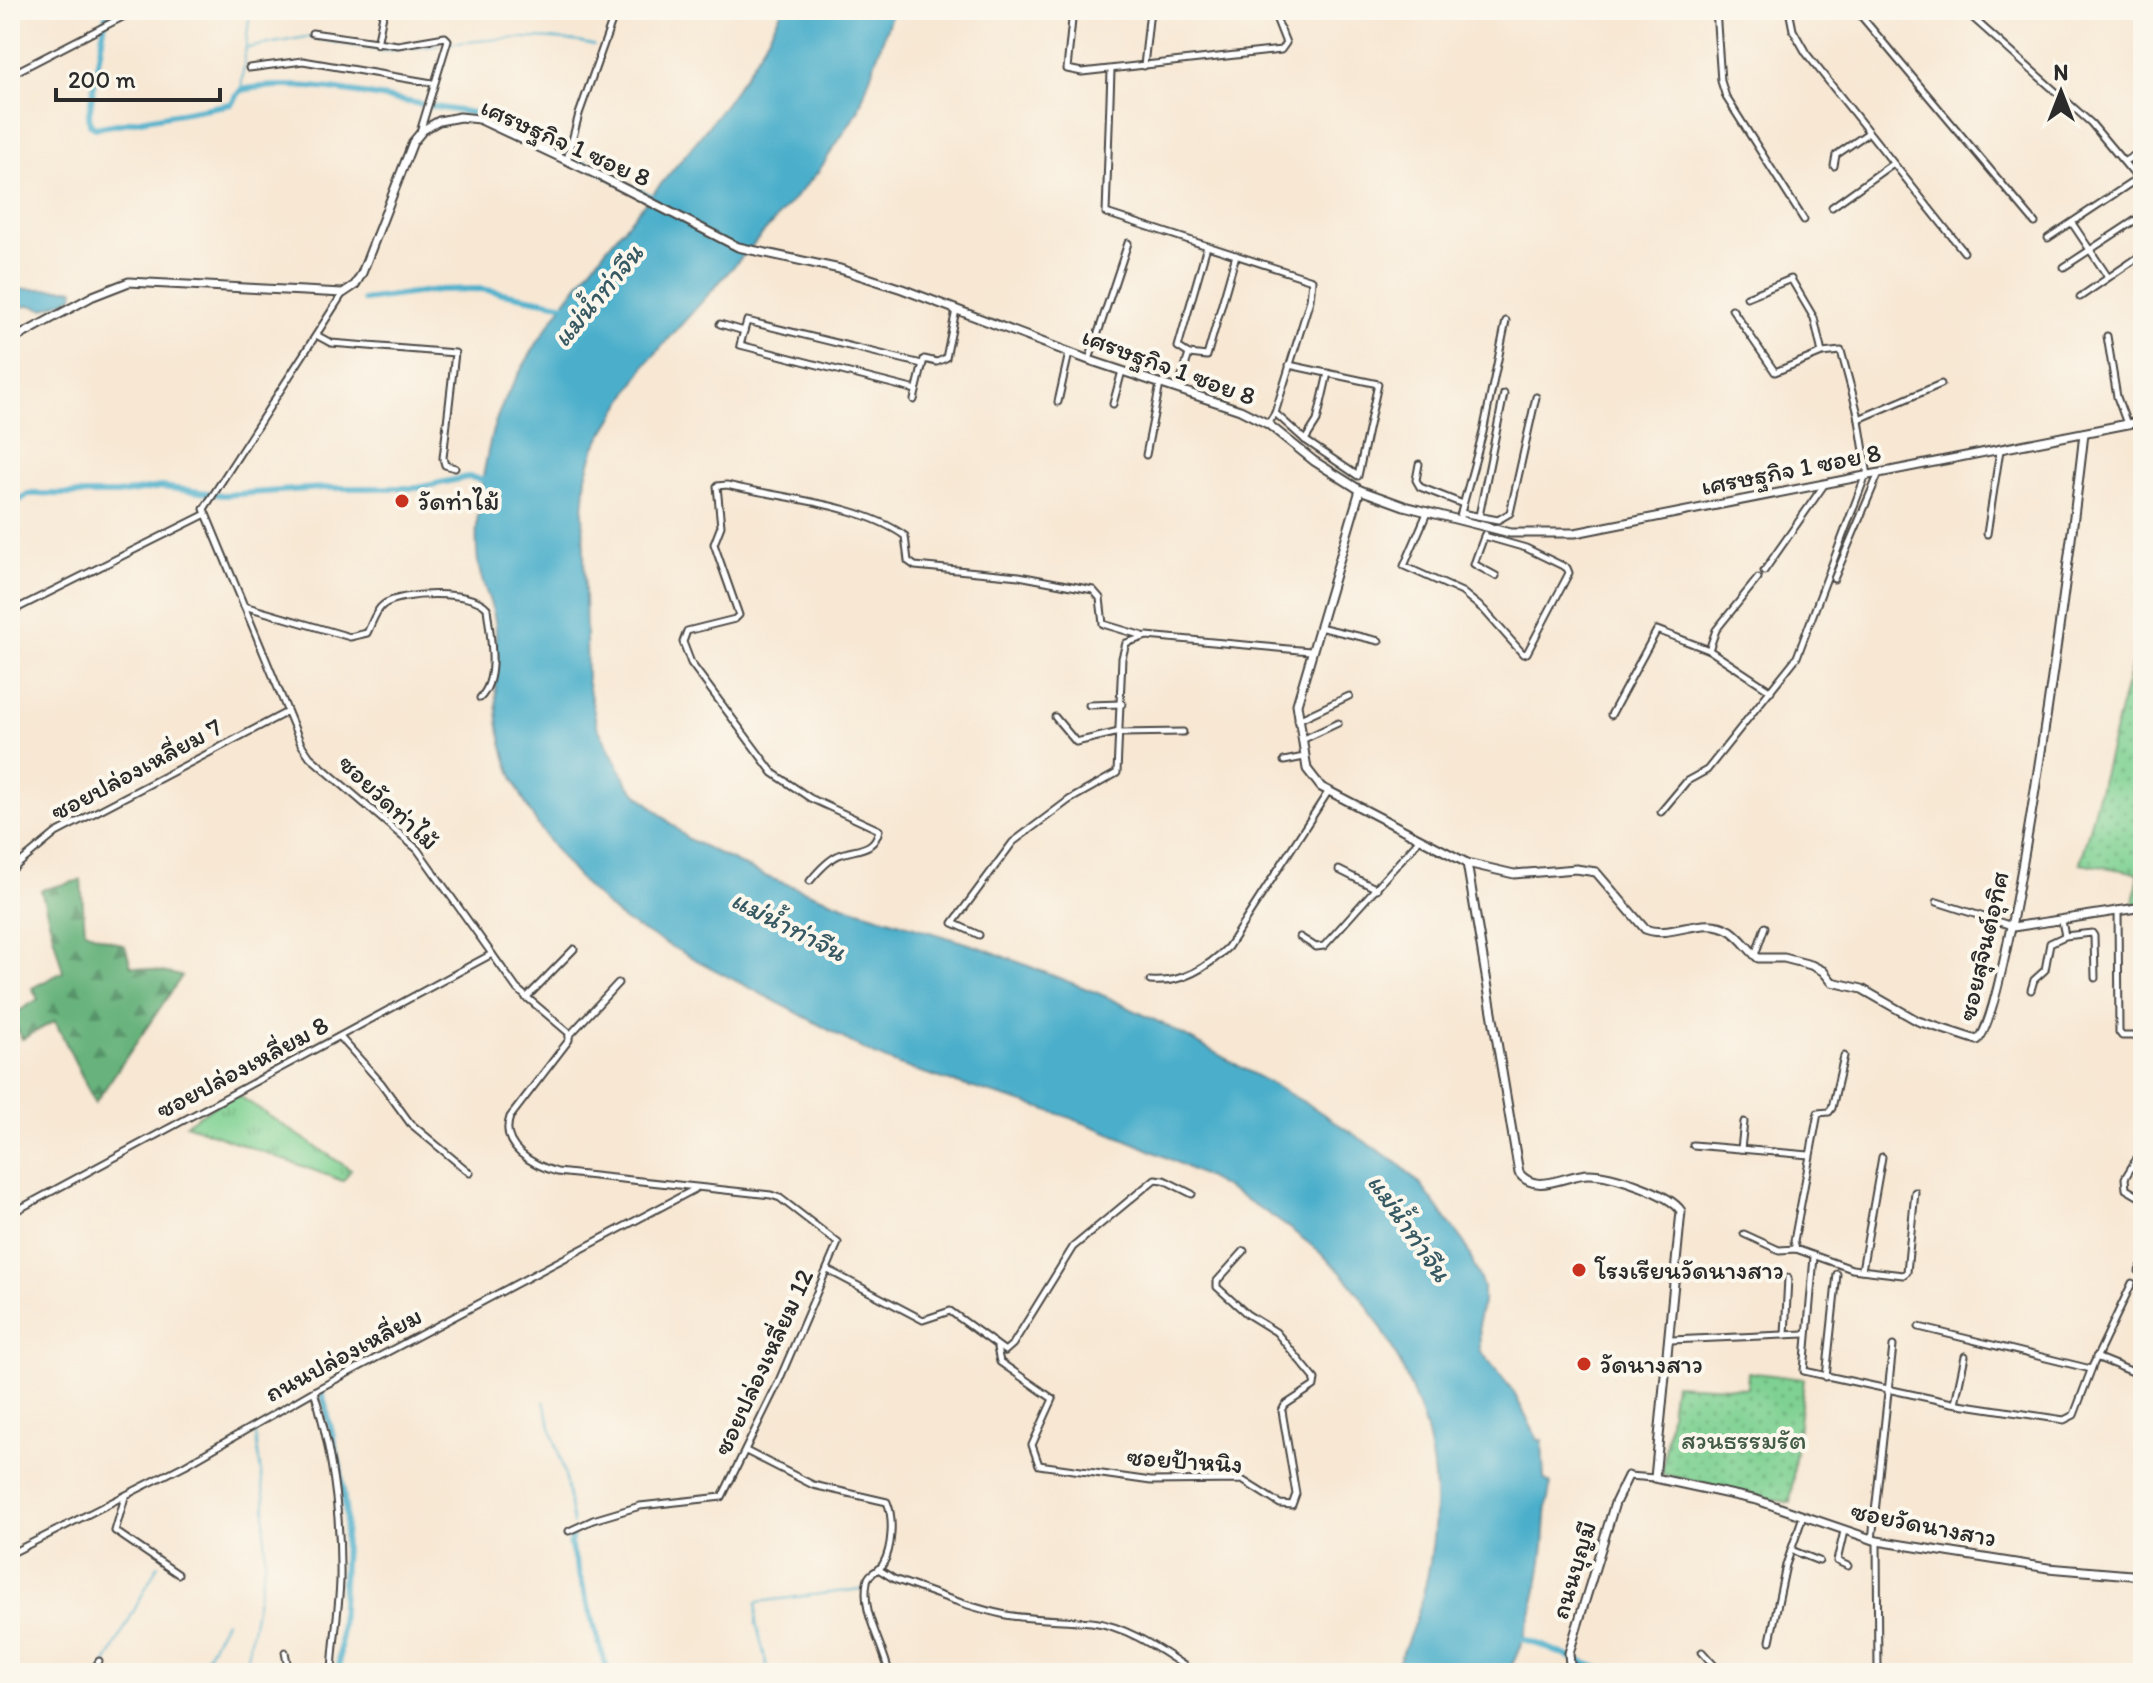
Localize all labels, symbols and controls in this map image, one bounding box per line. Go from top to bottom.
scale bar [56,52,220,102]
north arrow [2021,52,2101,132]
text: N [2054,59,2068,86]
text: 200 m [68,65,136,94]
street label: เศรษฐกิจ 1 ซอย 8 [475,90,656,196]
water label: แม่น้ำท่าจีน [544,236,651,353]
street label: เศรษฐกิจ 1 ซอย 8 [1077,320,1260,414]
street label: เศรษฐกิจ 1 ซอย 8 [1698,436,1884,504]
place label: วัดท่าไม้ [418,485,499,517]
marker: วัดท่าไม้ [393,492,411,510]
street label: ซอยปล่องเหลี่ยม 7 [45,710,227,827]
street label: ซอยวัดท่าไม้ [332,747,446,857]
street label: ซอยสุจินต์อุทิศ [1950,868,2018,1024]
water label: แม่น้ำท่าจีน [726,882,853,969]
street label: ซอยปล่องเหลี่ยม 8 [150,1008,334,1126]
water label: แม่น้ำท่าจีน [1361,1167,1460,1288]
place label: โรงเรียนวัดนางสาว [1594,1254,1784,1286]
marker: โรงเรียนวัดนางสาว [1570,1261,1588,1279]
street label: ซอยปล่องเหลี่ยม 12 [706,1263,820,1460]
street label: ถนนปล่องเหลี่ยม [259,1299,427,1409]
place label: วัดนางสาว [1600,1348,1703,1380]
marker: วัดนางสาว [1575,1355,1593,1373]
park label: สวนธรรมรัต [1681,1424,1807,1456]
street label: ซอยป้าหนิง [1126,1440,1244,1480]
street label: ซอยวัดนางสาว [1848,1494,2000,1554]
street label: ถนนบุญมี [1543,1517,1605,1623]

